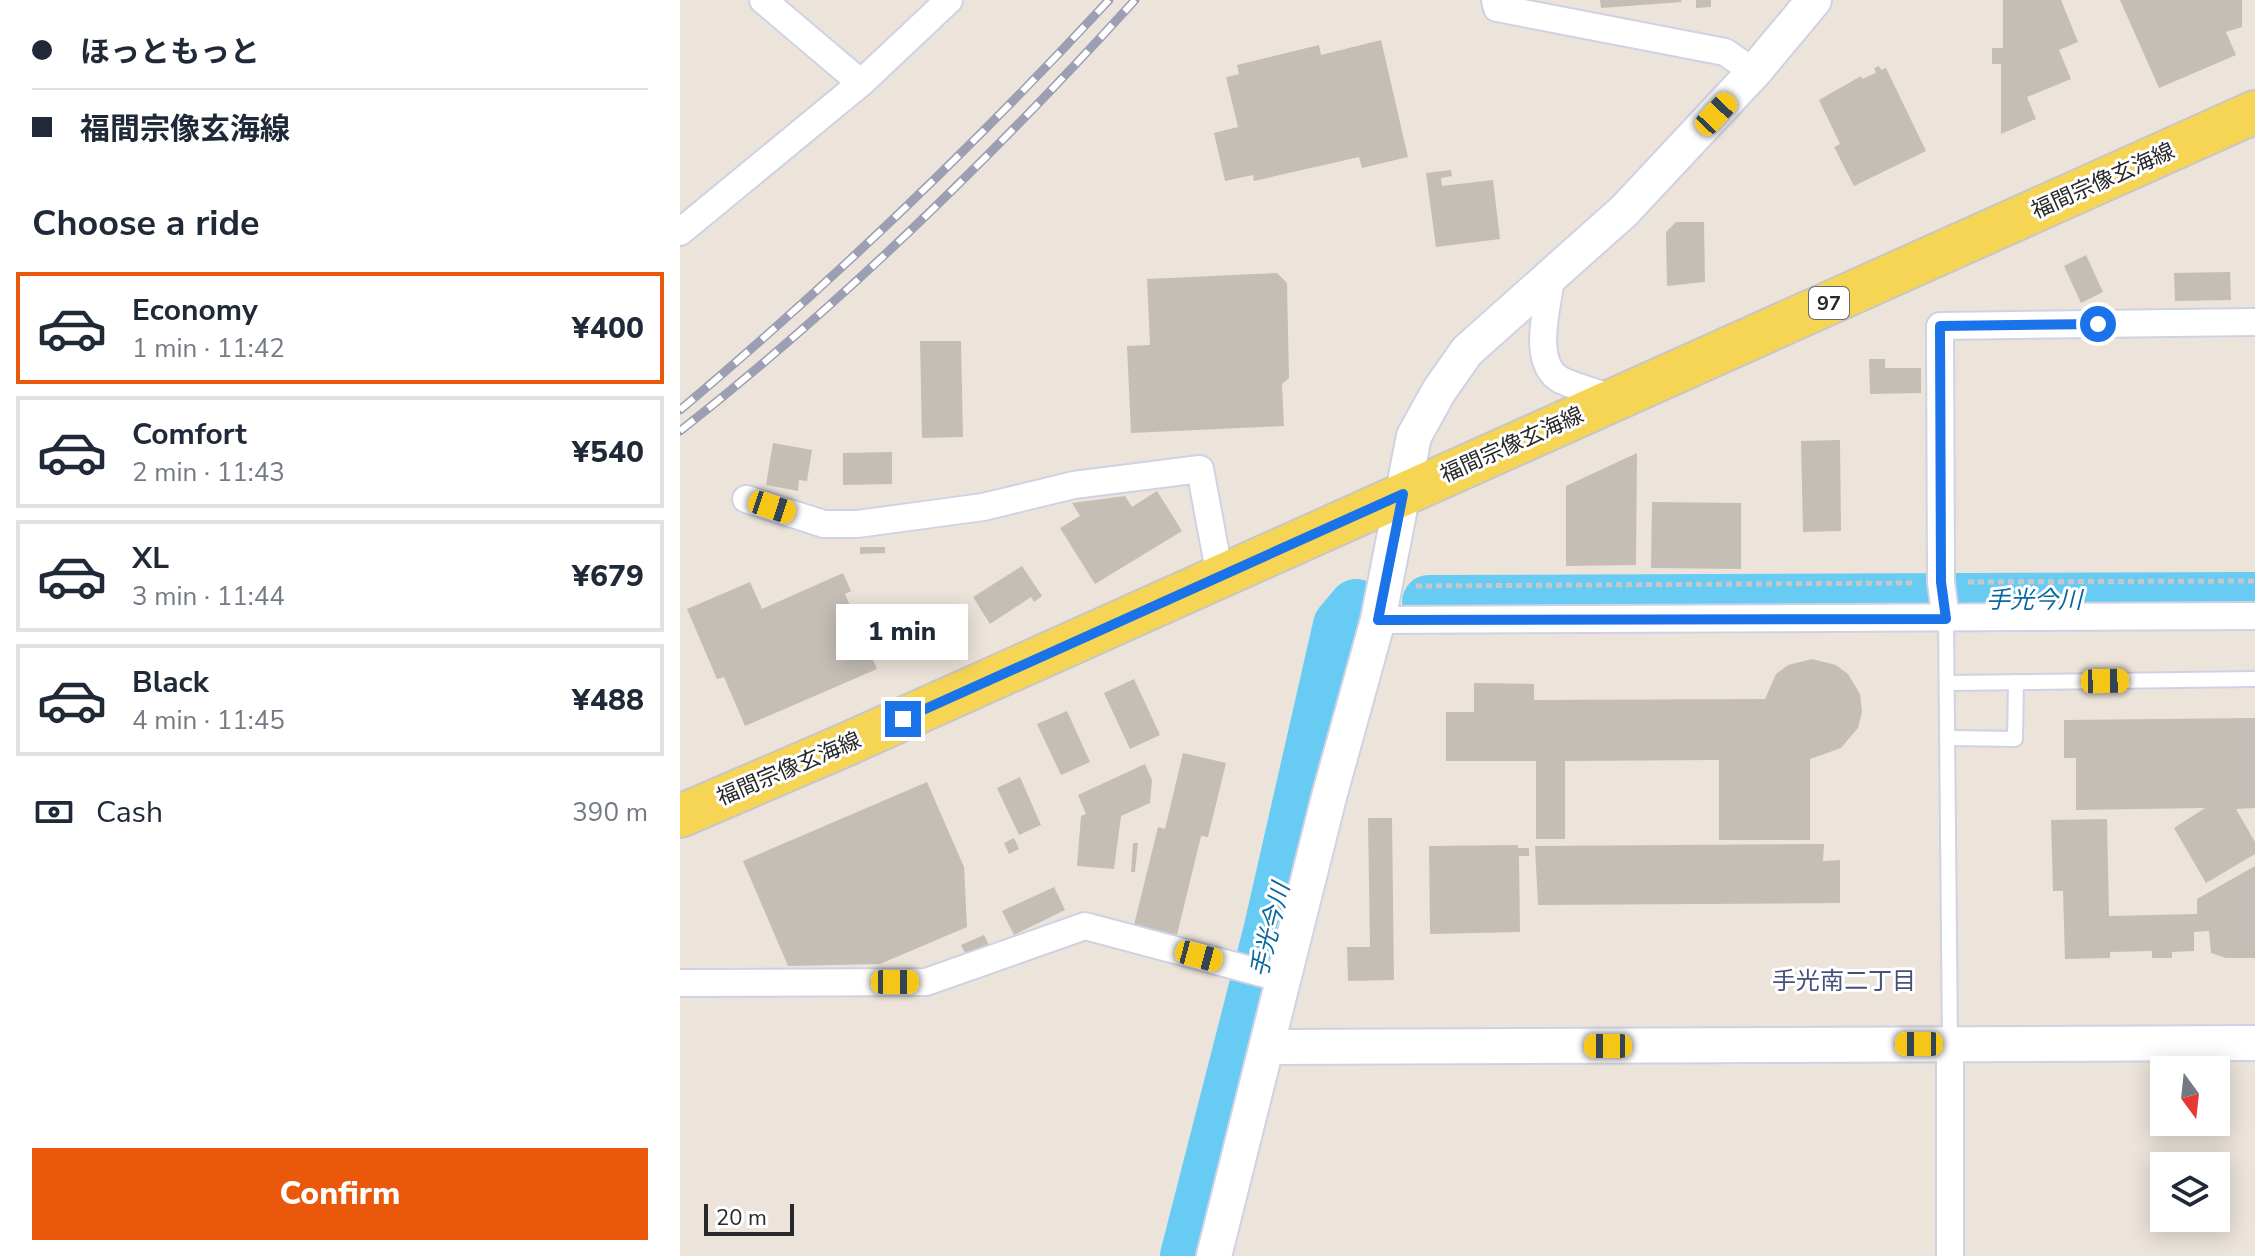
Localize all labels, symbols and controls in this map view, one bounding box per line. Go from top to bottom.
text: ほっともっと [80,32,260,73]
car [1691,88,1741,140]
text: 福間宗像玄海線 [80,109,290,150]
street label: 福間宗像玄海線 [2027,136,2179,226]
text: Choose a ride [32,199,260,248]
road number: 97 [1809,287,1849,319]
text: Economy [132,290,258,331]
icon: car [36,292,108,364]
route start [2080,306,2116,342]
text: ¥400 [572,308,644,349]
text: 1 min · 11:42 [132,331,285,366]
street label: 福間宗像玄海線 [1436,400,1588,490]
text: Comfort [132,414,247,455]
icon: car [36,416,108,488]
text: ¥540 [572,432,644,473]
text: 2 min · 11:43 [132,455,285,490]
car [745,488,799,526]
text: XL [132,538,169,579]
icon: car [36,540,108,612]
text: ¥679 [572,556,644,597]
text: 3 min · 11:44 [132,579,285,614]
water label: 手光今川 [1986,584,2085,616]
callout: 1 min [837,603,969,659]
text: 1 min [868,614,936,649]
text: Black [132,662,209,703]
icon: car [36,664,108,736]
car [2081,669,2129,693]
text: ¥488 [572,680,644,721]
route end [885,701,921,737]
text: 4 min · 11:45 [132,703,285,738]
street label: 福間宗像玄海線 [712,725,866,813]
icon: cash [32,790,76,834]
text: Cash [96,792,163,833]
text: 390 m [572,795,648,830]
water label: 手光今川 [1243,877,1298,980]
car [1173,938,1225,974]
district label: 手光南二丁目 [1772,965,1916,997]
car [871,970,919,994]
car [1895,1032,1943,1056]
car [1584,1034,1632,1058]
north arrow [2150,1056,2230,1136]
map controls [2150,1056,2230,1232]
button: Confirm [32,1148,648,1240]
button: layers [2150,1152,2230,1232]
scale bar [704,1200,794,1236]
text: 20 m [716,1203,767,1233]

